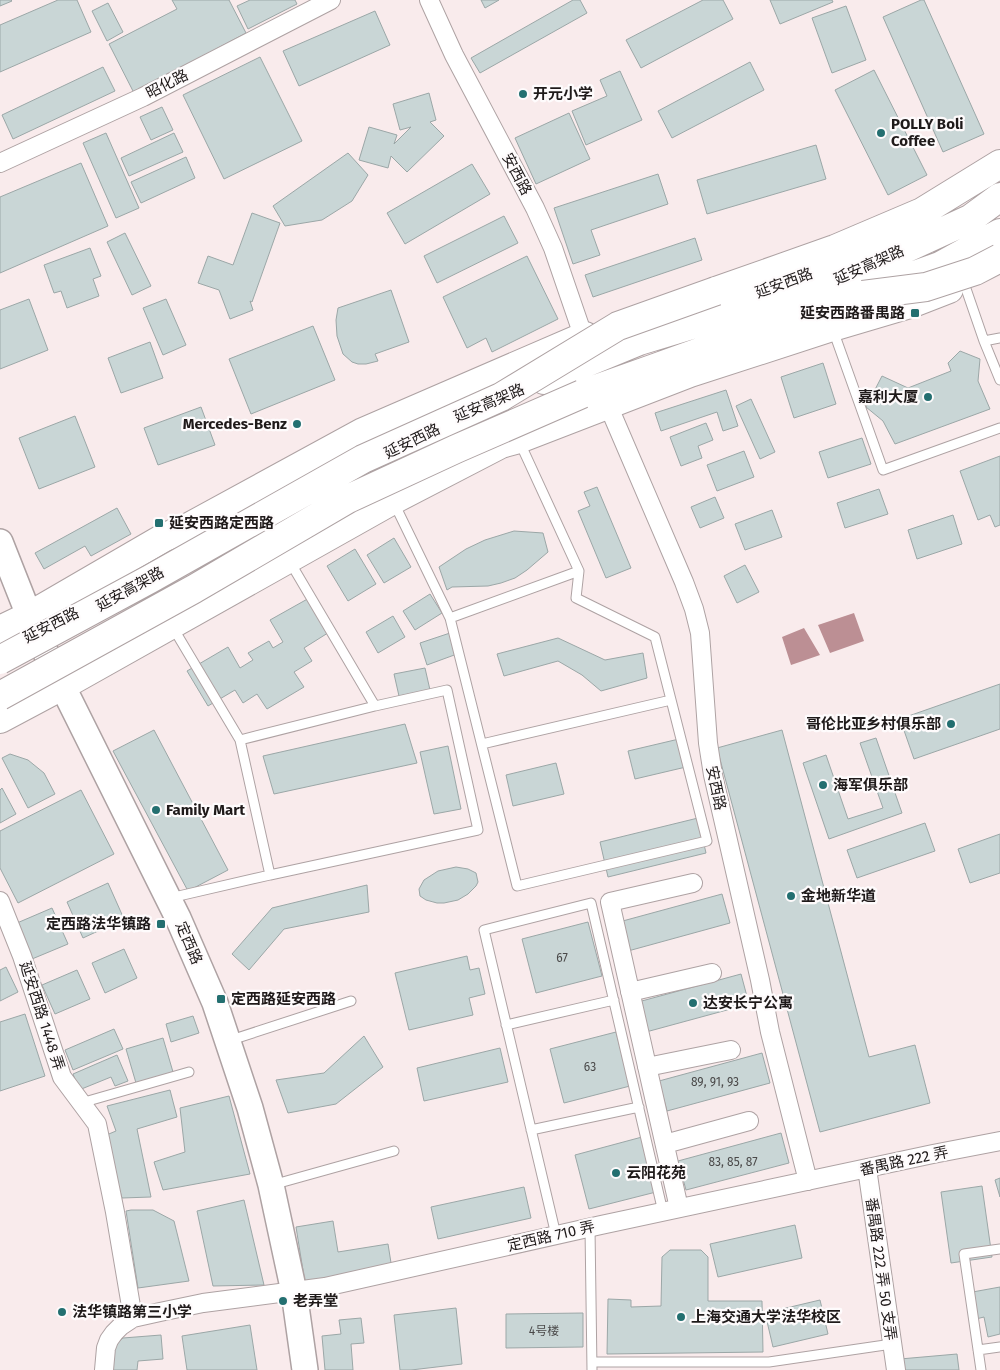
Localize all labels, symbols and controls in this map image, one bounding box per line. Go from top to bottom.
street label: 昭化路 [143,66,191,102]
place label: 开元小学 [533,85,593,103]
marker: 开元小学 [517,88,529,100]
place label: POLLY Boli Coffee [891,115,964,150]
marker: POLLY Boli Coffee [875,127,887,139]
street label: 安西路 [498,150,536,198]
street label: 延安高架路 [831,242,907,288]
street label: 延安西路 [753,264,815,302]
place label: 延安西路番禺路 [800,304,905,322]
marker: 延安西路番禺路 [909,307,921,319]
street label: 延安高架路 [451,380,527,426]
place label: 嘉利大厦 [858,388,918,406]
marker: 嘉利大厦 [922,391,934,403]
place label: Mercedes-Benz [183,415,287,433]
marker: Mercedes-Benz [291,418,303,430]
street label: 延安西路 [381,420,443,462]
place label: 延安西路定西路 [169,514,274,532]
marker: 延安西路定西路 [153,517,165,529]
street label: 延安高架路 [93,563,167,615]
street label: 延安西路 [20,603,82,647]
place label: 哥伦比亚乡村俱乐部 [806,715,941,733]
marker: 哥伦比亚乡村俱乐部 [945,718,957,730]
street label: 安西路 [703,764,729,812]
place label: 海军俱乐部 [833,776,908,794]
marker: 海军俱乐部 [817,779,829,791]
place label: Family Mart [166,801,245,819]
marker: Family Mart [150,804,162,816]
place label: 金地新华道 [801,887,876,905]
marker: 金地新华道 [785,890,797,902]
place label: 定西路法华镇路 [46,915,151,933]
marker: 定西路法华镇路 [155,918,167,930]
street label: 定西路 [172,919,206,967]
house number: 67 [556,951,568,965]
street label: 延安西路 1448 弄 [16,959,68,1073]
place label: 定西路延安西路 [231,990,336,1008]
marker: 定西路延安西路 [215,993,227,1005]
place label: 达安长宁公寓 [703,994,793,1012]
marker: 达安长宁公寓 [687,997,699,1009]
house number: 63 [584,1060,596,1074]
house number: 89, 91, 93 [691,1075,739,1089]
street label: 番禺路 222 弄 [858,1143,950,1179]
house number: 83, 85, 87 [708,1155,758,1169]
place label: 云阳花苑 [626,1164,686,1182]
marker: 云阳花苑 [610,1167,622,1179]
street label: 番禺路 222 弄 50 支弄 [862,1196,900,1342]
street label: 定西路 710 弄 [506,1217,596,1255]
place label: 老弄堂 [293,1292,338,1310]
marker: 老弄堂 [277,1295,289,1307]
place label: 法华镇路第三小学 [72,1303,192,1321]
marker: 法华镇路第三小学 [56,1306,68,1318]
place label: 上海交通大学法华校区 [691,1308,841,1326]
marker: 上海交通大学法华校区 [675,1311,687,1323]
house number: 4号楼 [529,1324,559,1338]

